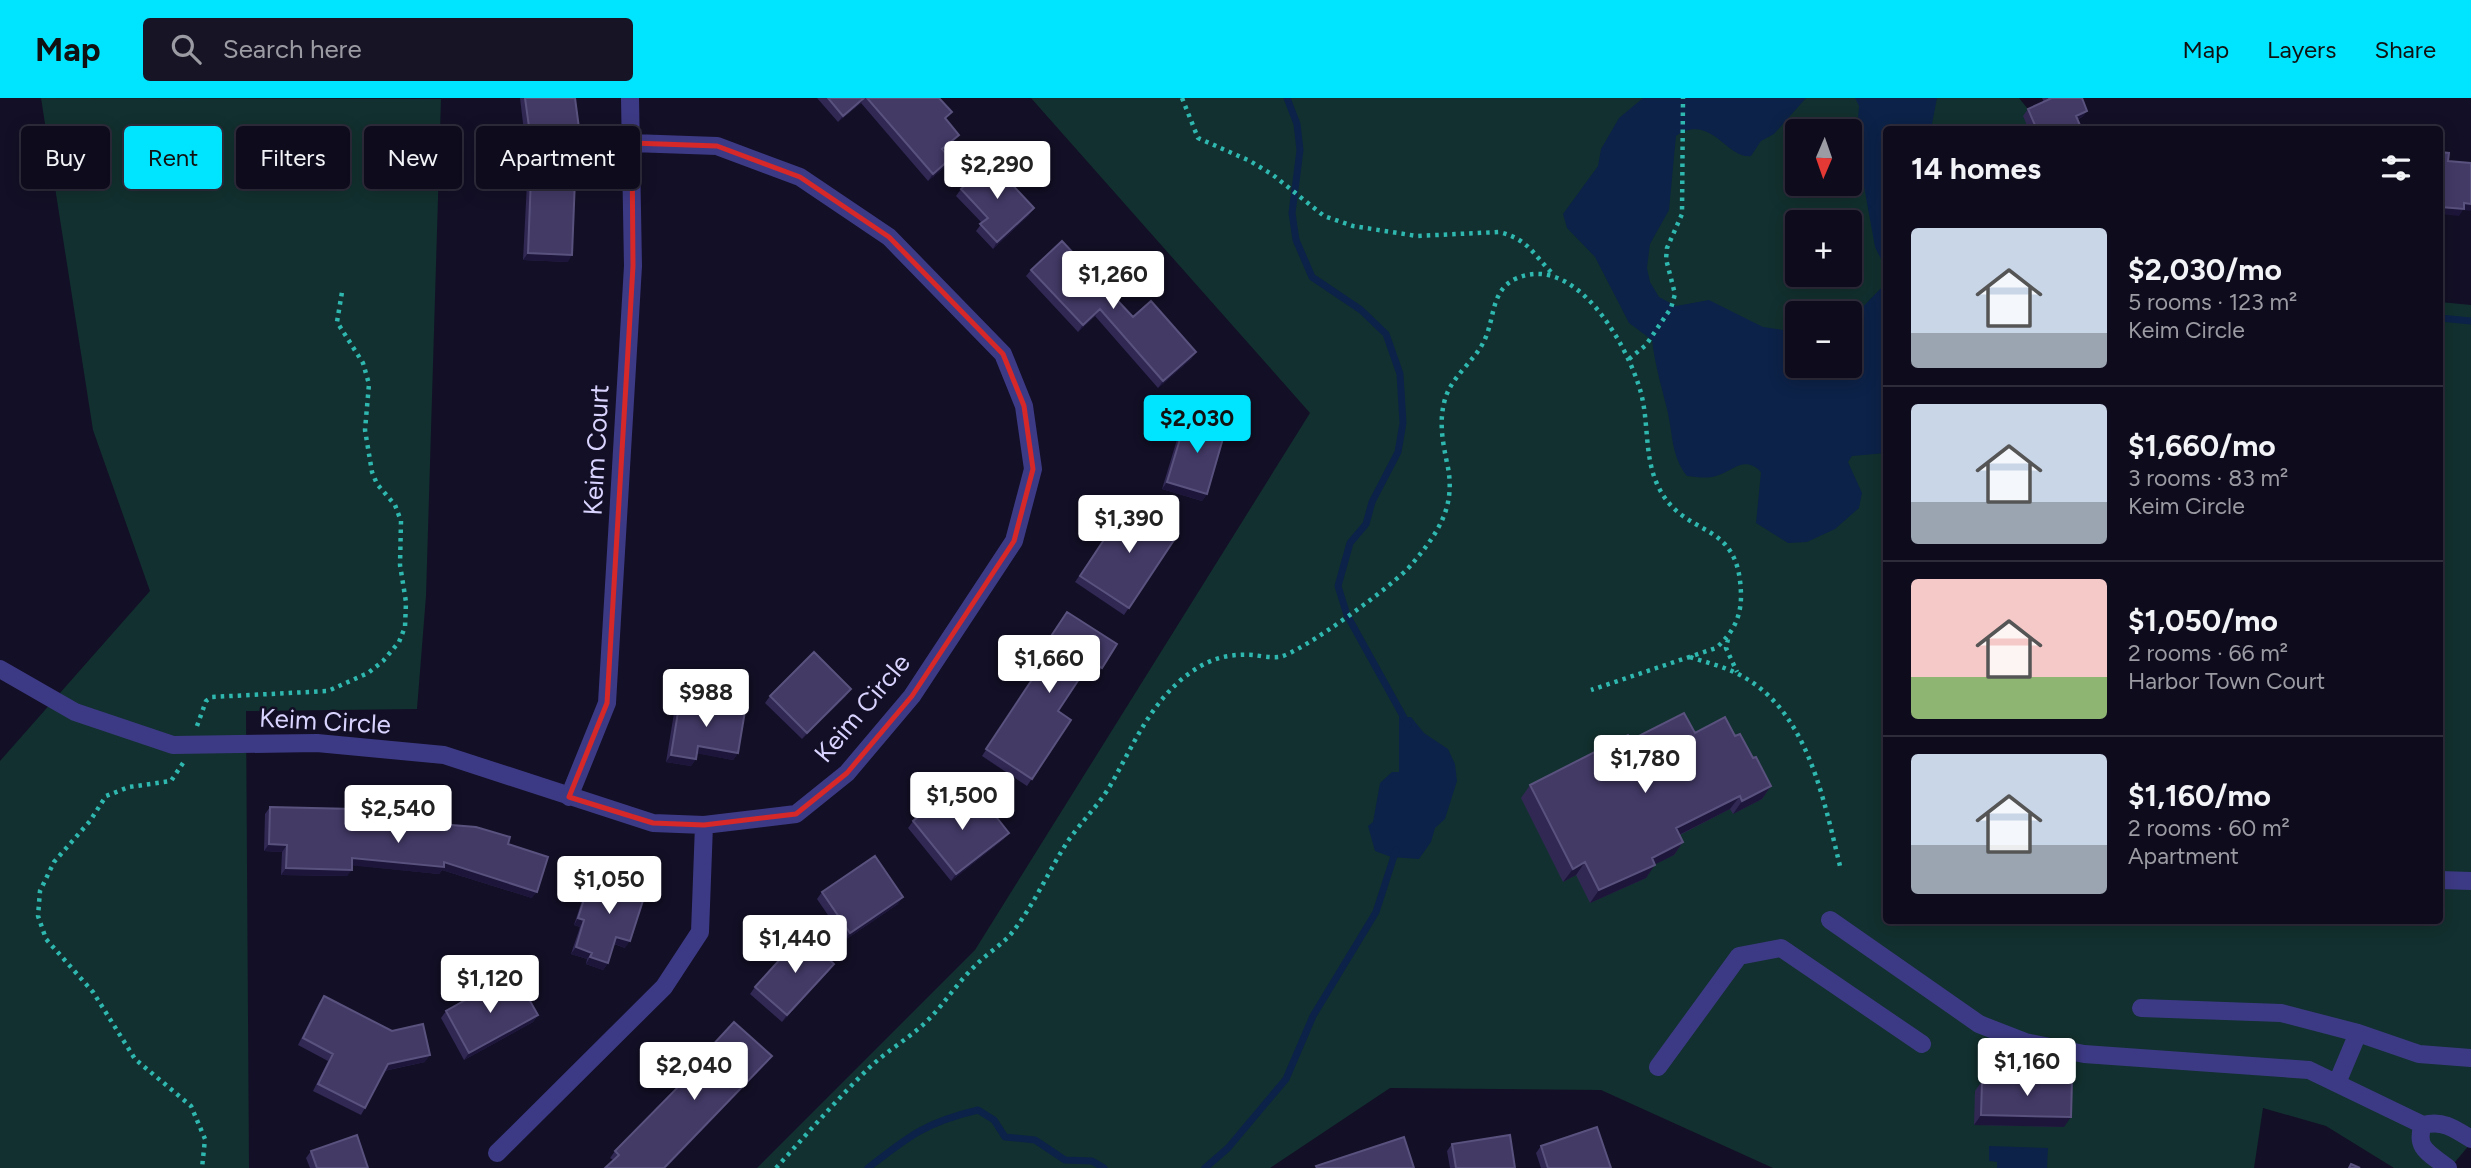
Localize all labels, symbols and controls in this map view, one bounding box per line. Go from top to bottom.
search box [143,18,633,81]
text: Map [35,30,101,69]
icon: search [167,30,205,68]
text: Search here [223,33,362,65]
text: Map [2182,35,2229,64]
text: Layers [2267,35,2336,64]
text: Share [2374,35,2436,64]
north arrow [1785,119,1862,196]
map controls [1785,119,1862,378]
chip: Buy [21,126,110,189]
chip: Rent [124,126,222,189]
chip: Filters [236,126,350,189]
chip: New [364,126,462,189]
chip: Apartment [476,126,640,189]
pin: $2,290 [940,141,1054,201]
icon: filters [2377,149,2415,187]
text: $2,290 [960,150,1034,178]
text: 14 homes [1911,150,2041,187]
button: + [1785,210,1862,287]
text: $2,030/mo [2128,251,2282,288]
pin: $1,260 [1056,252,1170,311]
icon: home [1967,256,2051,340]
text: $1,260 [1078,260,1148,288]
text: 5 rooms · 123 m² [2128,288,2297,316]
button: − [1785,301,1862,378]
text: Keim Circle [2128,316,2245,344]
street label: Keim Court [577,383,615,516]
pin: $2,030 [1140,396,1254,455]
text: $2,030 [1160,404,1234,432]
text: $1,660/mo [2128,427,2276,464]
icon: home [1967,432,2051,516]
text: 3 rooms · 83 m² [2128,464,2288,492]
text: Keim Circle [2128,492,2245,520]
pin: $1,390 [1072,496,1186,555]
text: $1,390 [1094,504,1164,532]
text: $1,050/mo [2128,602,2278,639]
icon: home [1967,607,2051,691]
pin: $1,660 [992,636,1106,695]
text: 2 rooms · 66 m² [2128,639,2288,667]
text: $1,660 [1014,644,1084,672]
street label: Keim Circle [807,647,917,769]
text: Harbor Town Court [2128,667,2325,695]
pin: $988 [665,670,747,729]
text: $988 [679,678,733,706]
street label: Keim Circle [258,702,392,740]
pin: $1,780 [1588,736,1702,795]
text: $1,780 [1610,744,1680,772]
pin: $1,500 [905,772,1019,832]
text: $1,160/mo [2128,777,2271,814]
text: $1,500 [926,781,998,809]
icon: home [1967,782,2051,866]
pin: $2,540 [341,786,455,845]
text: $2,540 [361,794,435,822]
text: 2 rooms · 60 m² [2128,814,2290,842]
text: Apartment [2128,842,2239,870]
pin: $1,050 [552,856,666,916]
text: $1,050 [573,865,645,893]
pin: $1,440 [738,916,852,975]
text: $1,440 [759,924,831,952]
pin: $1,120 [433,956,547,1015]
text: $1,120 [457,964,523,992]
pin: $1,160 [1970,1038,2084,1098]
pin: $2,040 [637,1042,751,1102]
text: $1,160 [1994,1047,2060,1075]
text: $2,040 [656,1051,732,1079]

